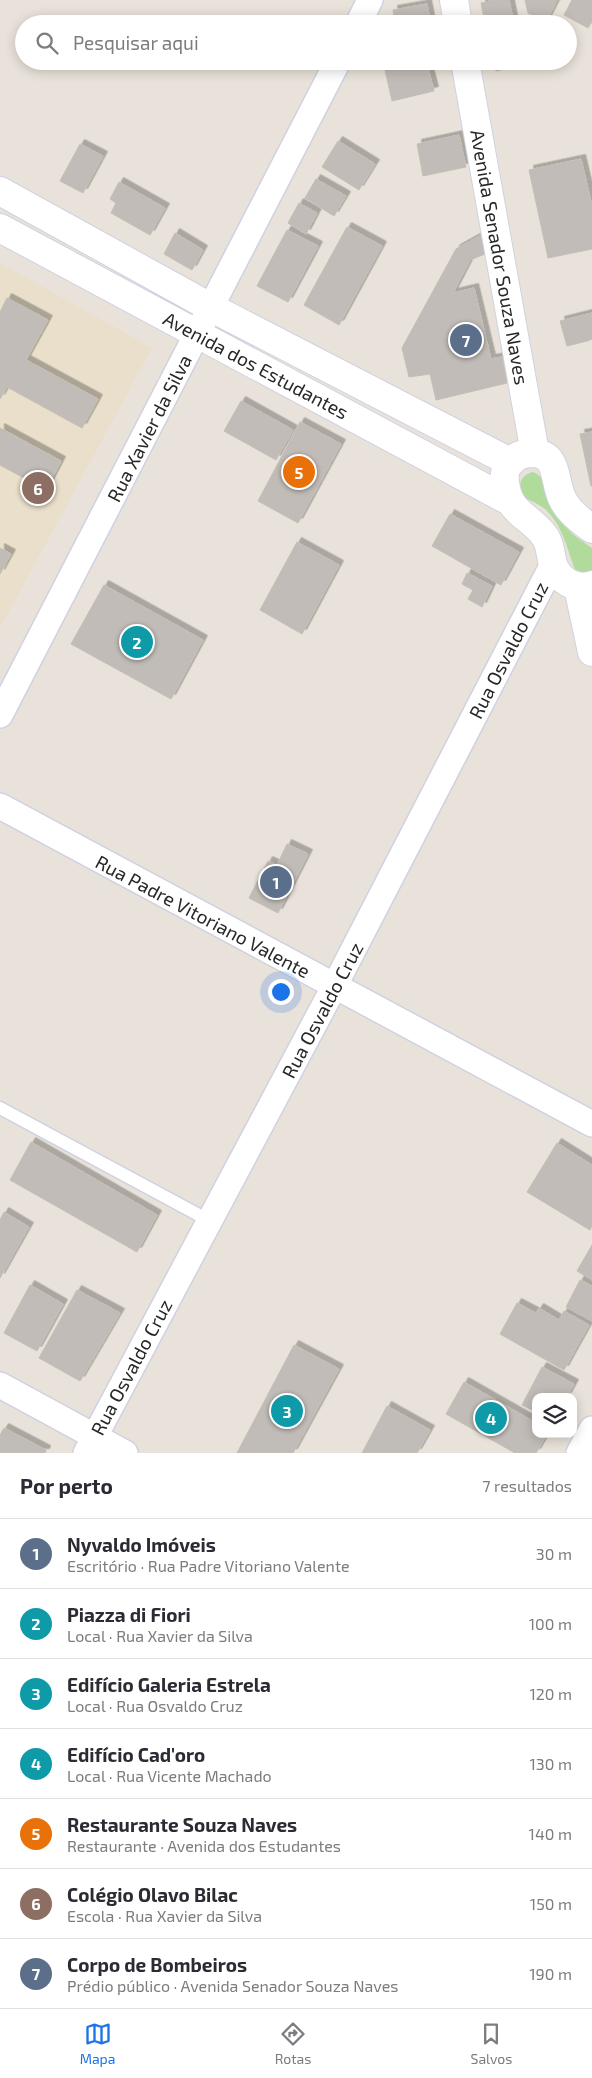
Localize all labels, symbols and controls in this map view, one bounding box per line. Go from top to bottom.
search box [15,15,577,70]
icon: search [33,29,61,57]
text: Pesquisar aqui [73,31,199,54]
street label: Avenida Senador Souza Naves [466,128,534,386]
street label: Avenida dos Estudantes [160,306,352,424]
pin: 7 [450,321,482,359]
street label: Rua Xavier da Silva [102,351,196,505]
pin: 5 [283,453,315,491]
pin: 6 [22,469,54,507]
street label: Rua Osvaldo Cruz [464,578,552,722]
pin: 2 [121,623,153,661]
street label: Rua Padre Vitoriano Valente [92,850,314,982]
pin: 1 [260,863,292,901]
street label: Rua Osvaldo Cruz [277,938,367,1082]
your location [268,979,294,1005]
street label: Rua Osvaldo Cruz [86,1295,176,1439]
pin: 3 [271,1392,303,1430]
map controls [532,1393,577,1438]
button: layers [532,1393,577,1438]
pin: 4 [475,1399,507,1437]
text: Por perto [20,1473,113,1498]
text: 7 resultados [482,1476,572,1495]
text: Nyvaldo Imóveis [67,1533,216,1556]
text: 1 [33,1544,39,1563]
text: 30 m [536,1544,572,1563]
text: Escritório · Rua Padre Vitoriano Valente [67,1556,350,1575]
text: Piazza di Fiori [67,1603,191,1626]
text: 2 [31,1614,41,1633]
text: 100 m [529,1614,572,1633]
text: Local · Rua Xavier da Silva [67,1626,253,1645]
text: Edifício Galeria Estrela [67,1673,271,1696]
text: 3 [31,1684,41,1703]
text: 120 m [529,1684,572,1703]
text: Local · Rua Osvaldo Cruz [67,1696,243,1715]
text: Edifício Cad'oro [67,1743,205,1766]
text: 4 [31,1754,41,1773]
text: 130 m [530,1754,572,1773]
text: Local · Rua Vicente Machado [67,1766,272,1785]
text: Restaurante Souza Naves [67,1813,297,1836]
text: 5 [32,1824,40,1843]
text: 140 m [529,1824,572,1843]
text: Restaurante · Avenida dos Estudantes [67,1836,341,1855]
text: Colégio Olavo Bilac [67,1883,238,1906]
text: 6 [31,1894,41,1913]
text: 150 m [530,1894,572,1913]
text: Escola · Rua Xavier da Silva [67,1906,262,1925]
text: Corpo de Bombeiros [67,1953,247,1976]
text: 7 [32,1964,40,1983]
text: 190 m [529,1964,572,1983]
text: Prédio público · Avenida Senador Souza Naves [67,1976,398,1995]
tab: Mapa [80,2020,115,2067]
tab: Rotas [275,2020,311,2067]
tab: Salvos [471,2020,512,2067]

